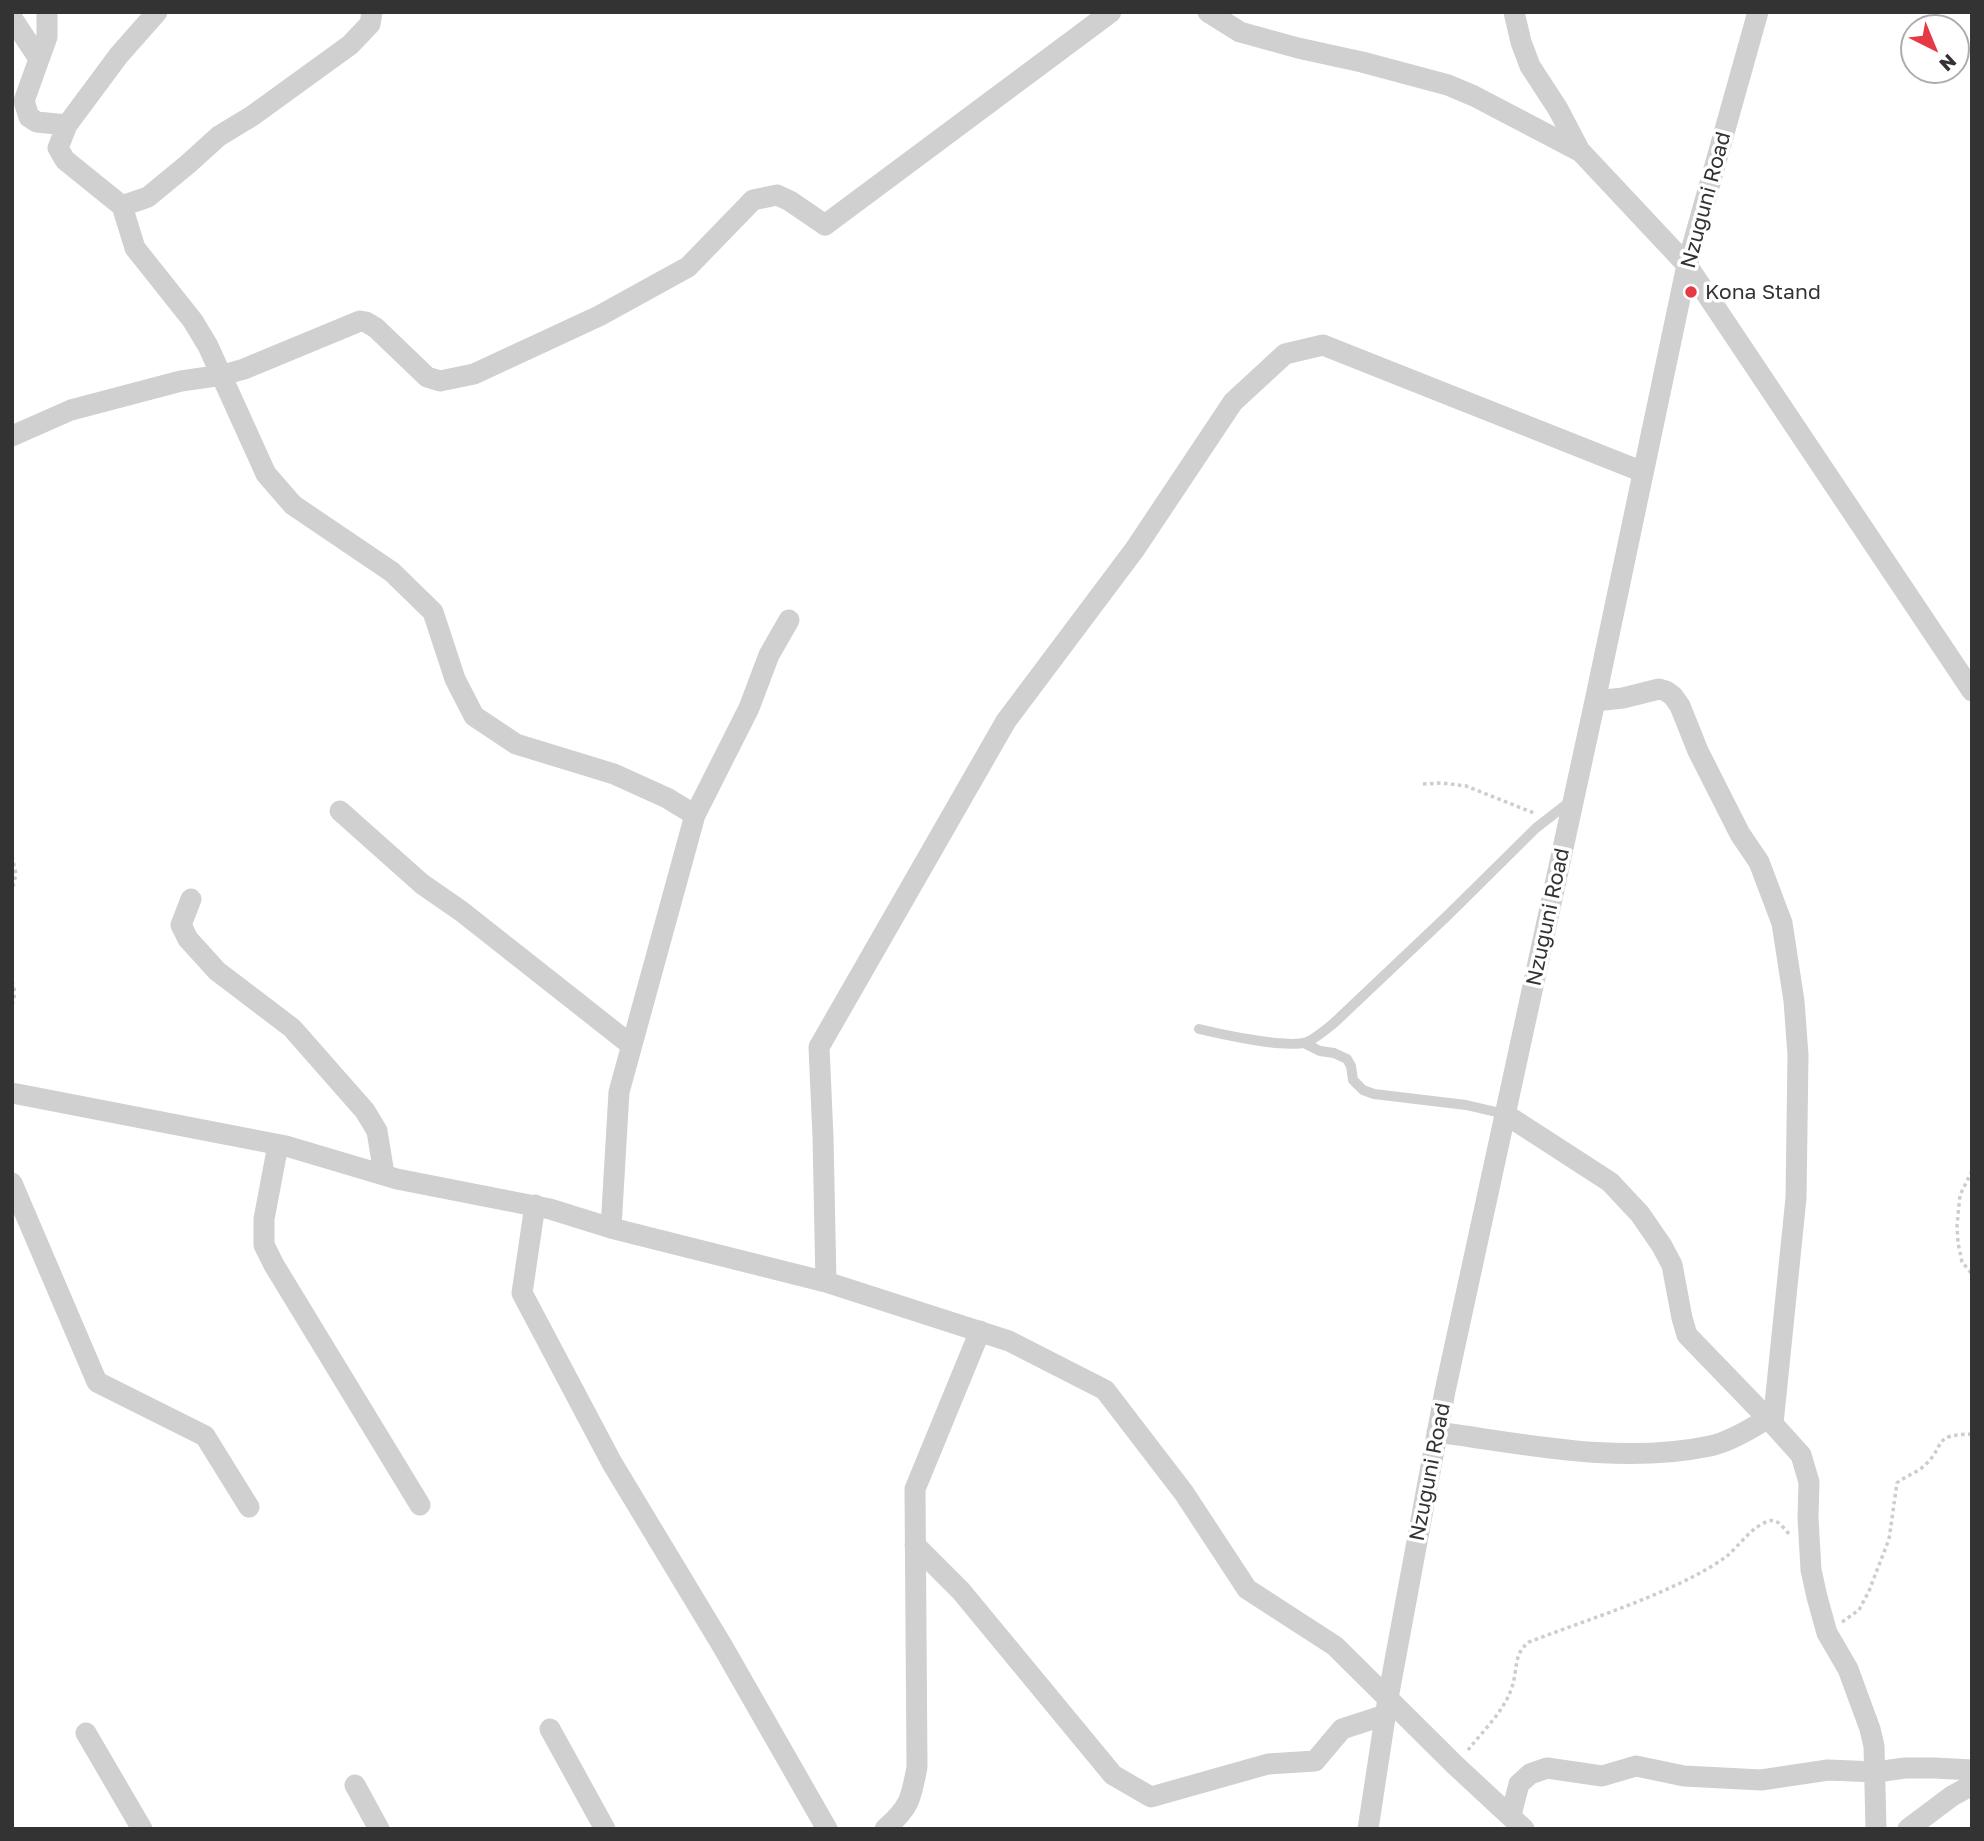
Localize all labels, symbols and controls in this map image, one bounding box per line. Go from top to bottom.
north arrow [1900,14,1970,84]
text: N [1935,50,1961,77]
street label: Nzuguni Road [1676,129,1736,271]
place label: Kona Stand [1705,279,1821,305]
marker: Kona Stand [1683,284,1699,300]
street label: Nzuguni Road [1521,846,1575,988]
street label: Nzuguni Road [1404,1401,1456,1543]

